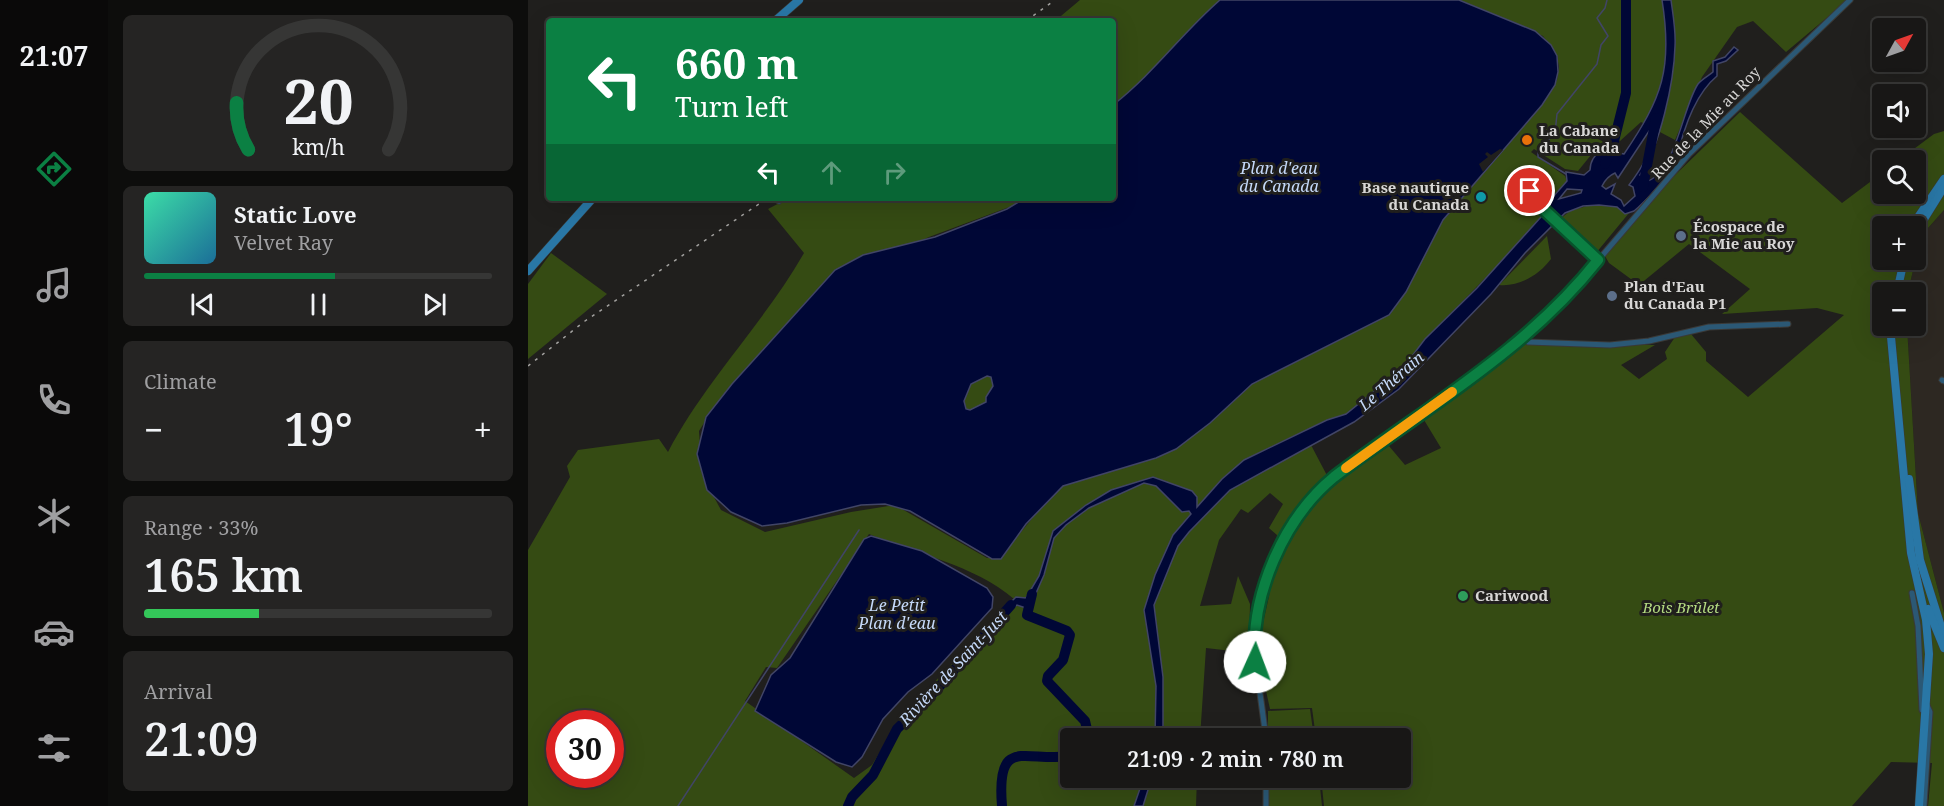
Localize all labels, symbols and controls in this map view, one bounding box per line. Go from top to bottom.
north arrow [1872,18,1926,72]
map controls [1872,18,1926,336]
text: 660 m [675,34,799,91]
text: 21:07 [19,37,89,74]
icon: left [576,42,654,120]
text: 20 [283,57,353,142]
street label: Rue de la Mie au Roy [1646,61,1765,183]
button: sound [1872,84,1926,138]
text: Turn left [675,88,788,125]
place label: La Cabane du Canada [1539,120,1619,157]
text: km/h [292,132,345,161]
marker: La Cabane du Canada [1520,133,1534,147]
icon: directions [33,148,75,190]
button: search [1872,150,1926,204]
icon: left [752,156,785,189]
icon: ahead [815,156,848,189]
icon: right [878,156,911,189]
water label: Plan d'eau du Canada [1239,157,1320,197]
pin [1504,165,1555,216]
icon: arrive [1513,174,1546,207]
place label: Base nautique du Canada [1362,177,1469,214]
marker: Base nautique du Canada [1474,190,1488,204]
text: Static Love [234,199,357,229]
place label: Écospace de la Mie au Roy [1693,216,1795,253]
button: + [1872,216,1926,270]
text: Velvet Ray [234,229,333,256]
marker: Écospace de la Mie au Roy [1674,229,1688,243]
icon: music [33,264,75,306]
place label: Plan d'Eau du Canada P1 [1624,276,1726,313]
button: − [1872,282,1926,336]
icon: previous [186,288,219,321]
icon: pause [302,288,335,321]
icon: next [418,288,451,321]
marker: Plan d'Eau du Canada P1 [1605,289,1619,303]
water label: Le Thérain [1353,346,1429,416]
text: Climate [144,368,217,395]
icon: phone [33,379,75,421]
text: 19° [284,398,353,459]
text: − [144,407,163,452]
text: + [474,407,492,452]
icon: climate [33,495,75,537]
text: Range · 33% [144,514,258,541]
text: 165 km [144,544,303,605]
place label: Cariwood [1475,585,1548,605]
marker: Cariwood [1456,589,1470,603]
water label: Le Petit Plan d'eau [857,594,936,634]
park label: Bois Brûlet [1641,597,1720,617]
water label: Rivière de Saint-Just [893,606,1012,731]
icon: car [33,611,75,653]
position arrow [1223,630,1287,694]
text: Arrival [144,678,212,705]
text: 21:09 [144,708,259,769]
speed limit sign: 30 [546,710,624,788]
icon: filters [33,727,75,769]
text: 21:09 · 2 min · 780 m [1127,743,1344,773]

